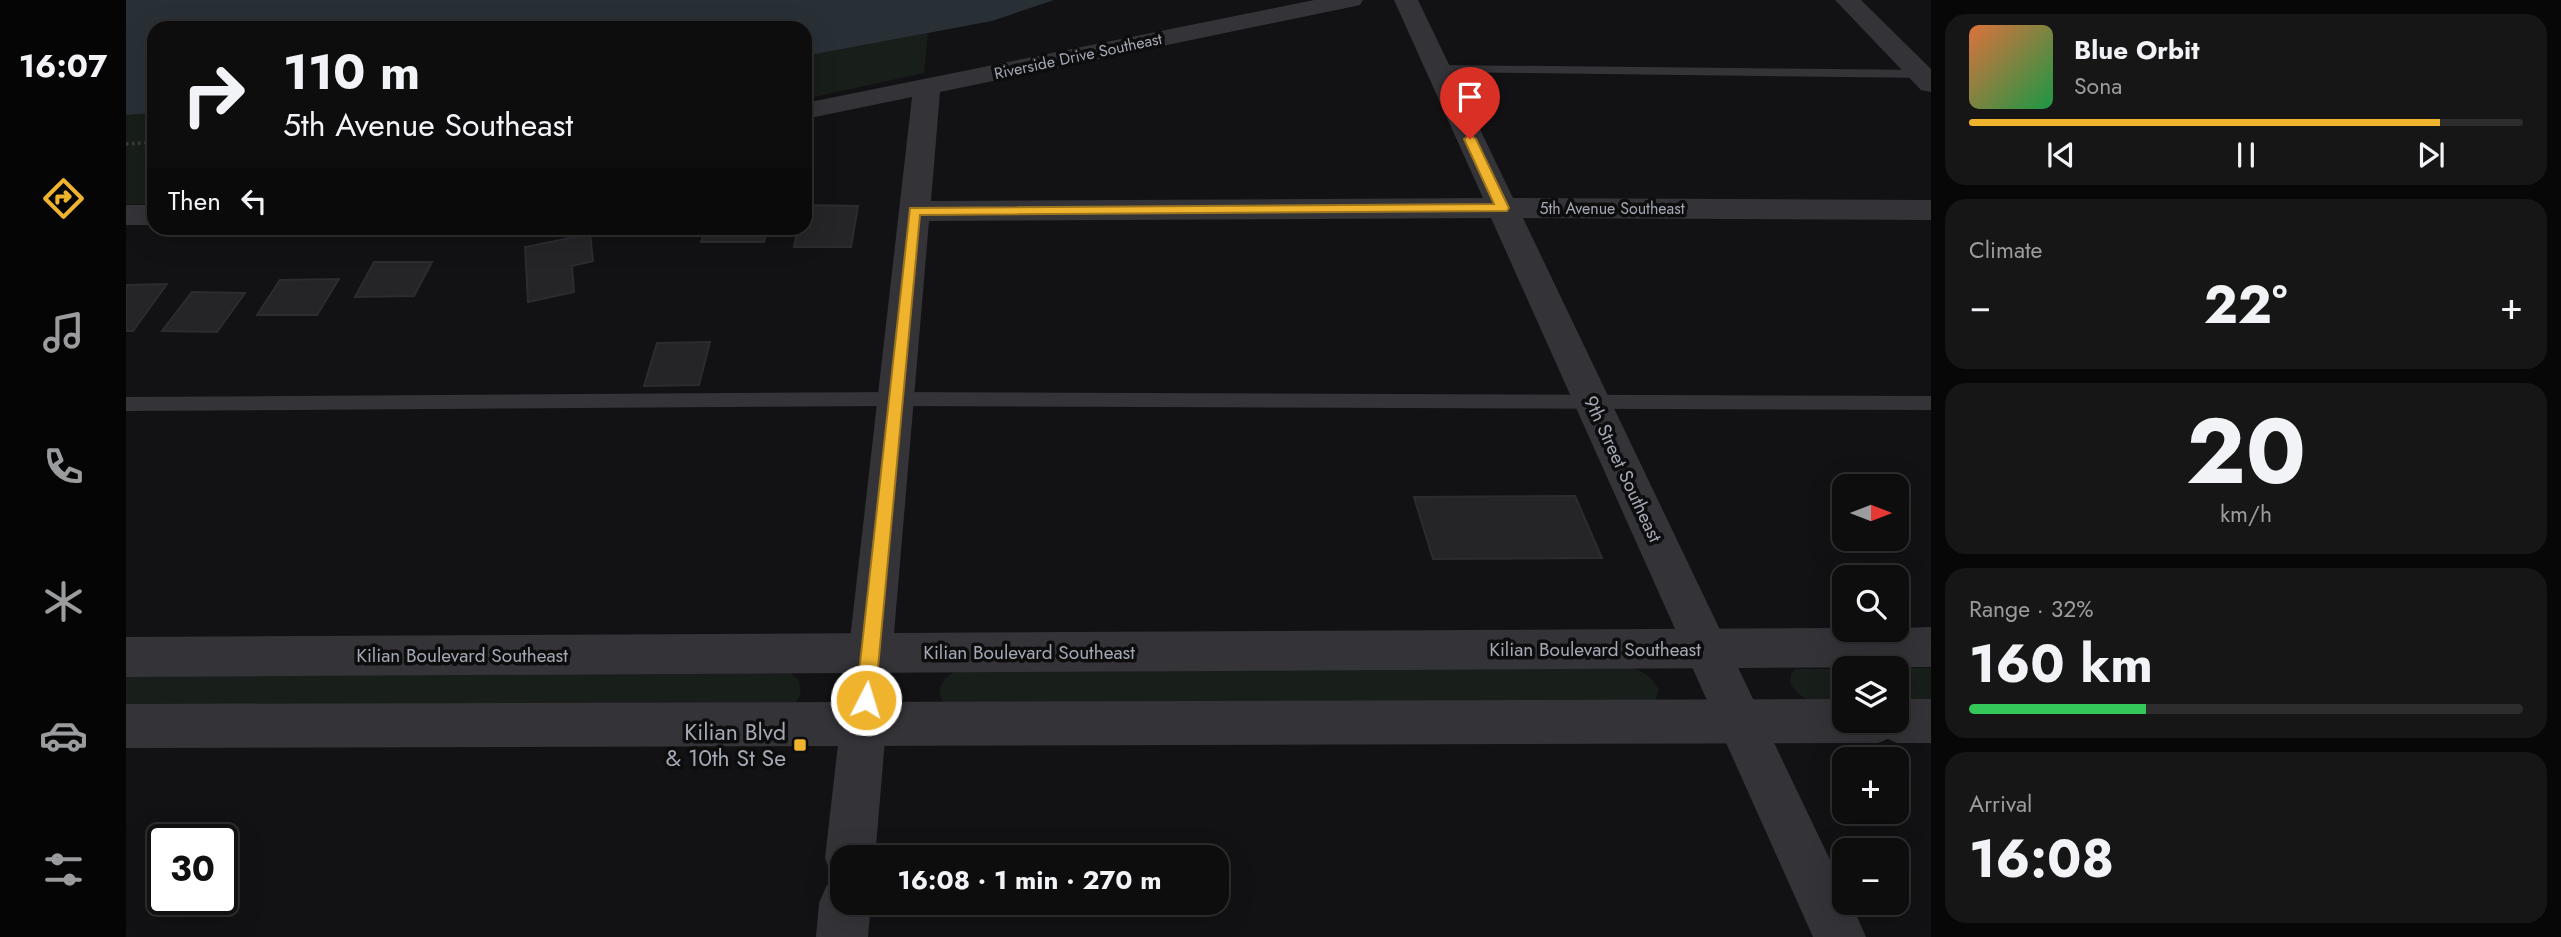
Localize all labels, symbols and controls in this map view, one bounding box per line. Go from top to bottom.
street label: Riverside Drive Southeast [992,27,1164,85]
text: Blue Orbit [2074,31,2199,69]
text: 110 m [283,37,420,107]
text: 16:07 [19,43,107,89]
icon: right [168,49,259,140]
pin [1440,67,1500,139]
text: Sona [2074,69,2122,103]
icon: arrive [1451,78,1489,116]
text: 5th Avenue Southeast [283,102,573,148]
icon: previous [2042,136,2080,174]
icon: pause [2227,136,2265,174]
icon: next [2412,136,2450,174]
icon: directions [39,174,88,223]
text: Then [168,182,221,220]
icon: left [235,182,273,220]
street label: 5th Avenue Southeast [1539,197,1685,220]
text: Climate [1969,233,2042,267]
text: 22° [2204,267,2287,343]
text: − [1969,278,1991,333]
text: + [2500,278,2523,333]
icon: music [39,308,88,357]
text: 20 [2186,386,2306,517]
street label: 9th Street Southeast [1577,391,1669,547]
icon: phone [39,442,88,491]
north arrow [1832,474,1909,551]
map controls [1832,474,1909,915]
text: km/h [2220,497,2272,531]
button: search [1832,565,1909,642]
icon: climate [39,577,88,626]
text: Range · 32% [1969,592,2094,626]
text: 160 km [1969,626,2153,702]
street label: Kilian Boulevard Southeast [1489,636,1701,663]
street label: Kilian Boulevard Southeast [923,639,1135,666]
street label: Kilian Boulevard Southeast [356,642,568,669]
button: layers [1832,656,1909,733]
position arrow [829,663,903,737]
icon: car [39,711,88,760]
place label: Kilian Blvd & 10th St Se [665,715,786,775]
marker: Kilian Blvd & 10th St Se [792,737,808,753]
button: + [1832,747,1909,824]
text: Arrival [1969,787,2032,821]
text: 16:08 [1969,821,2114,897]
speed limit sign: 30 [147,824,238,915]
button: − [1832,838,1909,915]
icon: filters [39,845,88,894]
text: 16:08 · 1 min · 270 m [897,861,1162,899]

